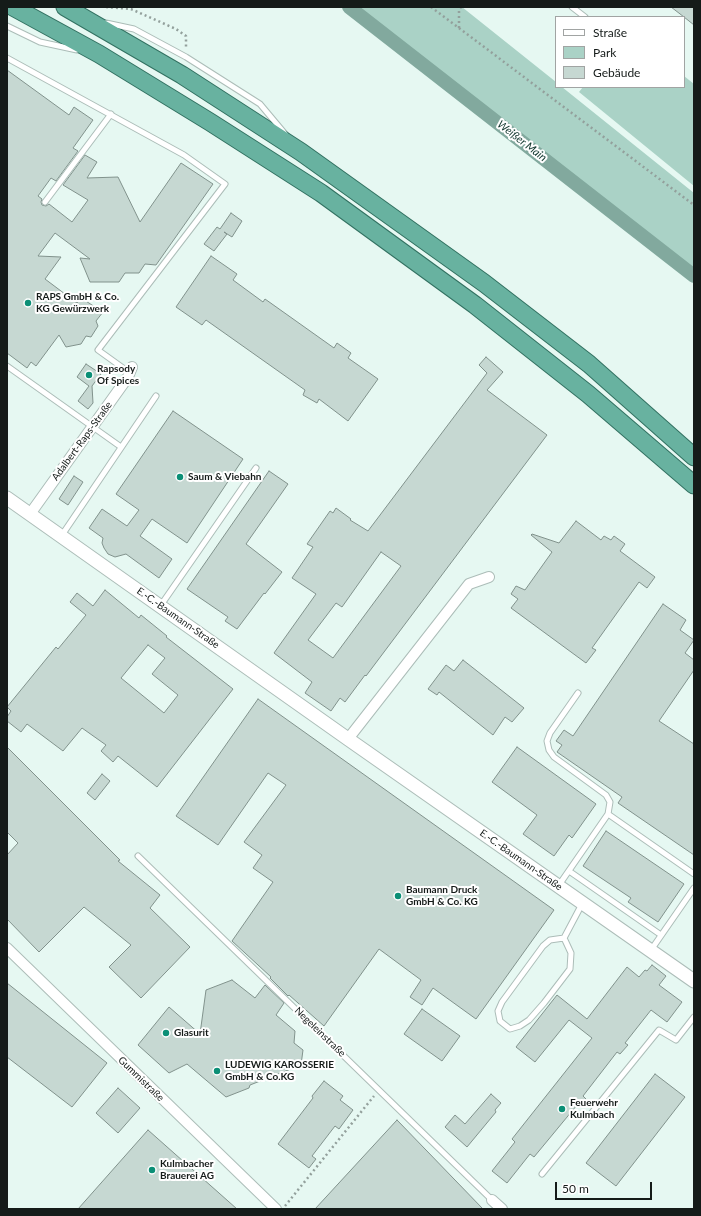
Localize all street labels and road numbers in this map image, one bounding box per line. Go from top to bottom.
street label: Adalbert-Raps-Straße [49,399,115,483]
street label: E.-C.-Baumann-Straße [134,585,222,651]
street label: E.-C.-Baumann-Straße [477,827,565,893]
street label: Negeleinstraße [292,1005,348,1059]
street label: Gummistraße [116,1054,166,1104]

